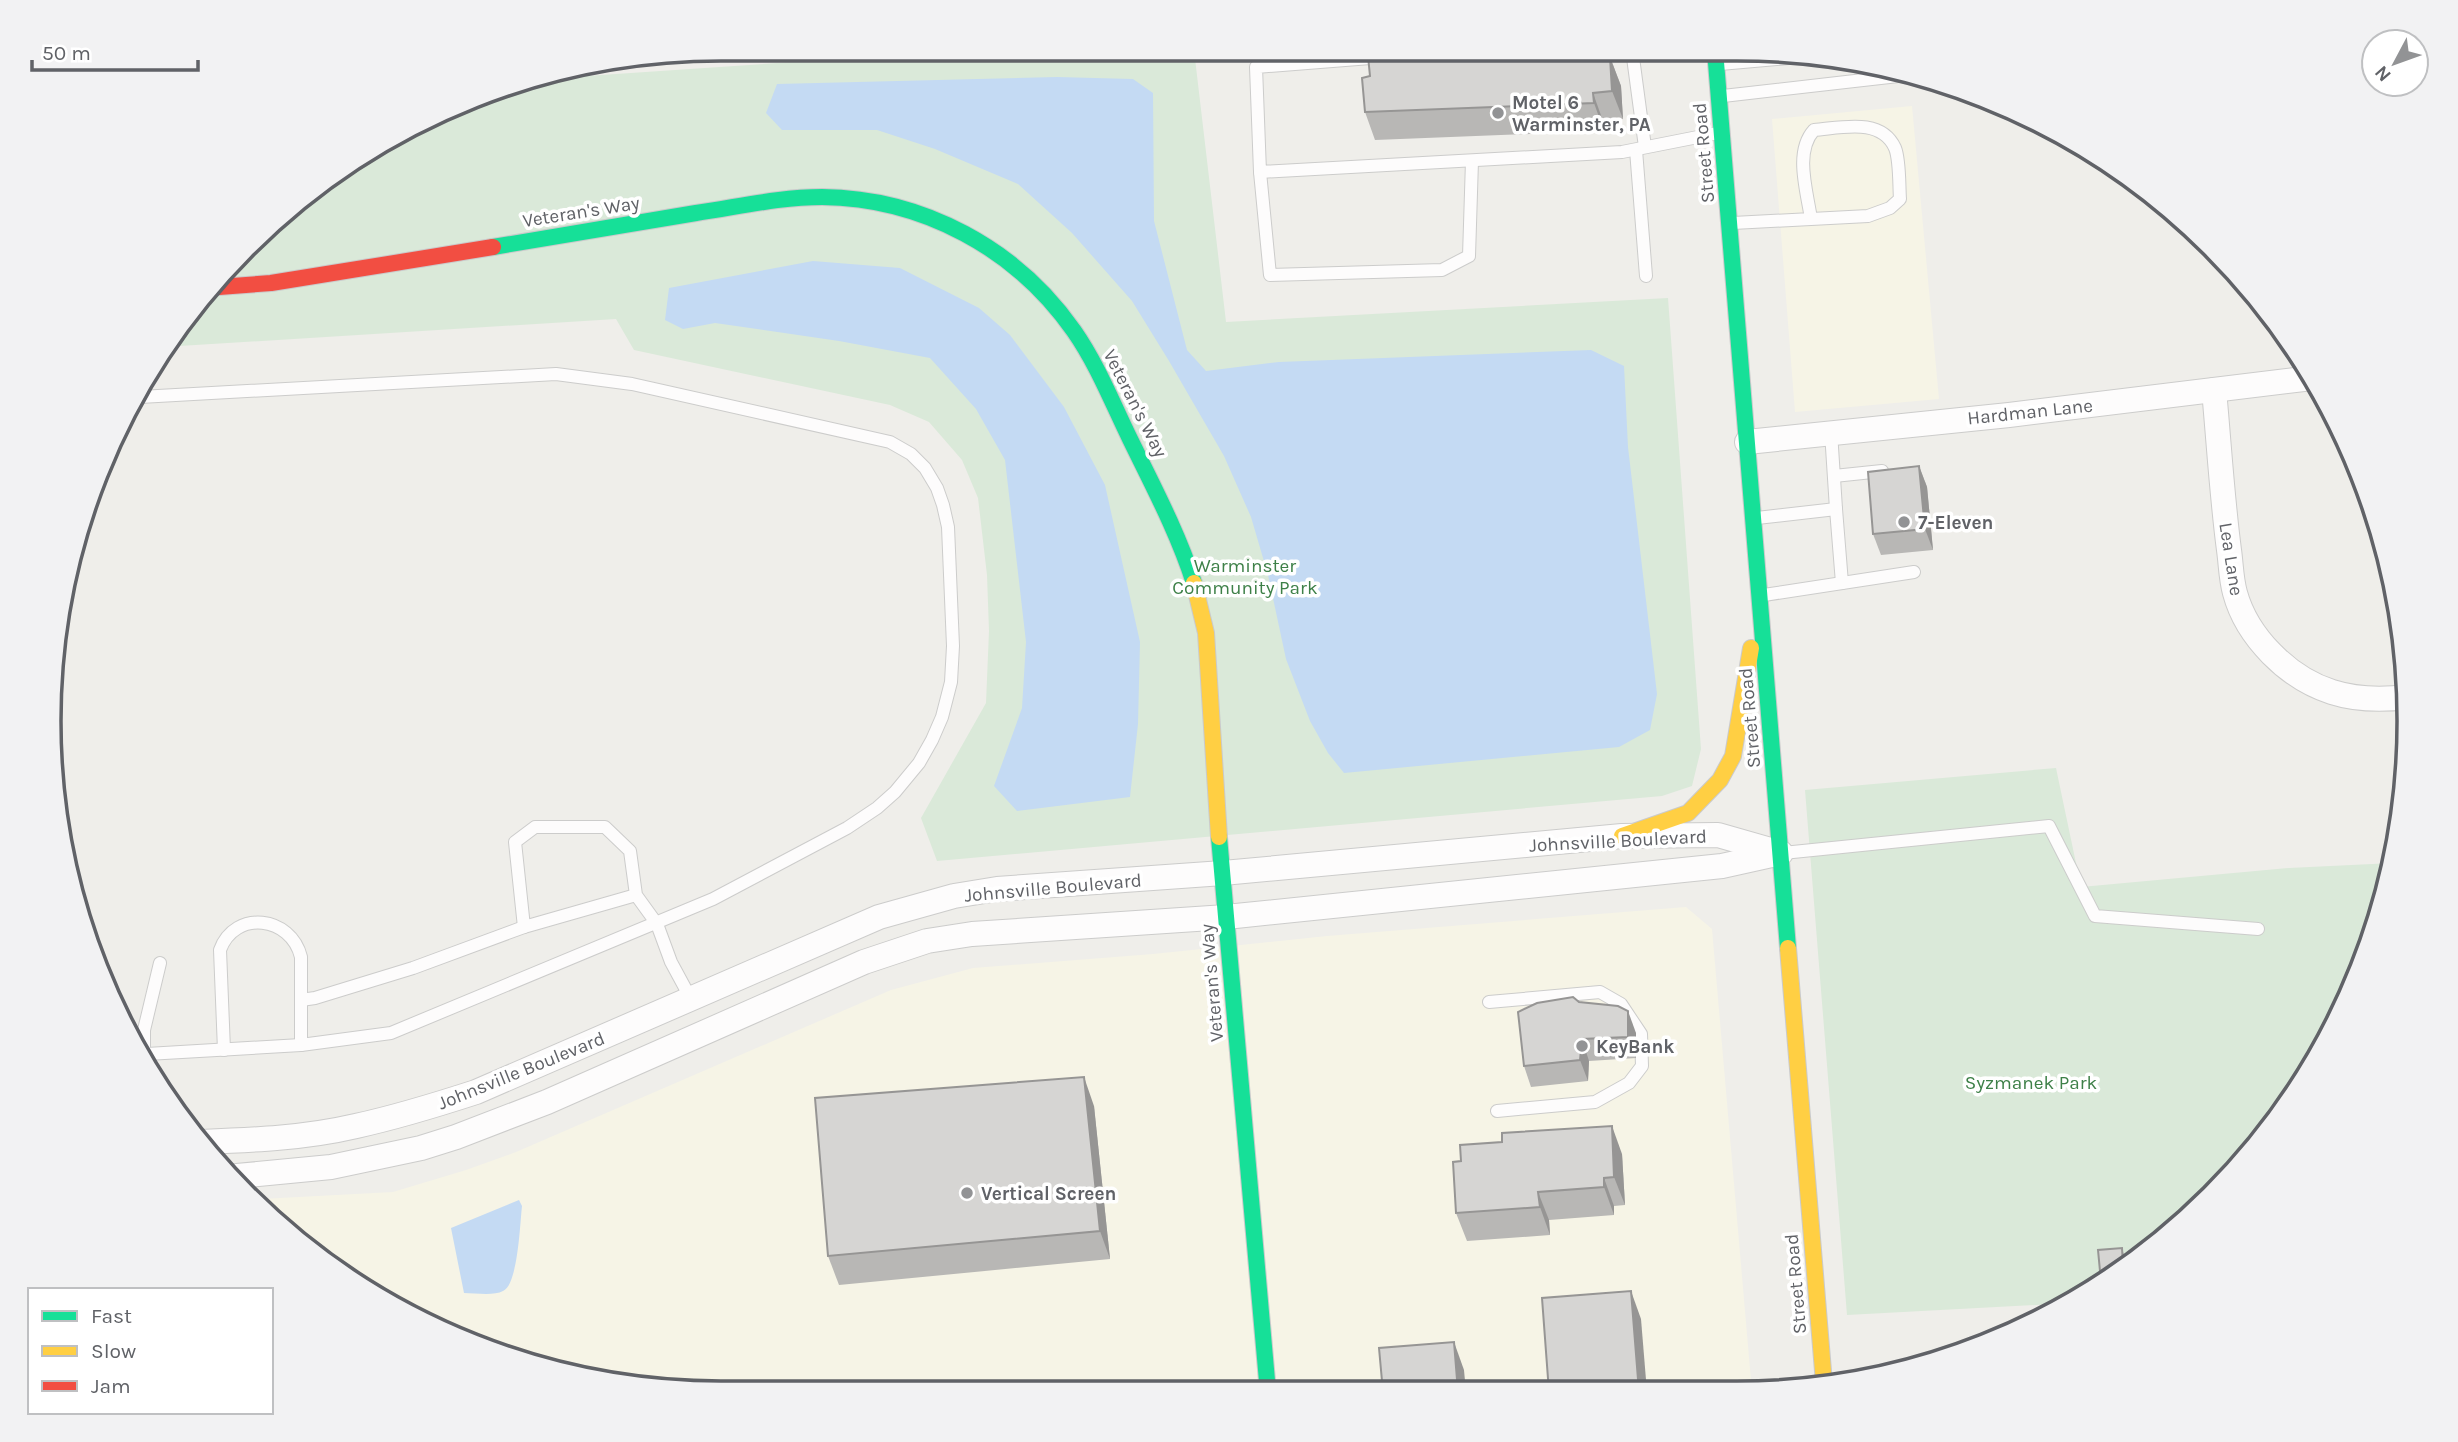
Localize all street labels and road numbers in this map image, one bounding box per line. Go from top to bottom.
street label: Street Road [1689,102,1719,204]
street label: Veteran's Way [521,192,641,232]
street label: Veteran's Way [1098,346,1172,461]
street label: Hardman Lane [1966,394,2094,430]
street label: Lea Lane [2214,521,2248,598]
street label: Street Road [1735,667,1765,769]
street label: Johnsville Boulevard [1529,825,1708,857]
street label: Johnsville Boulevard [963,869,1143,907]
street label: Veteran's Way [1196,923,1228,1043]
street label: Johnsville Boulevard [435,1027,608,1114]
street label: Street Road [1781,1233,1811,1335]

